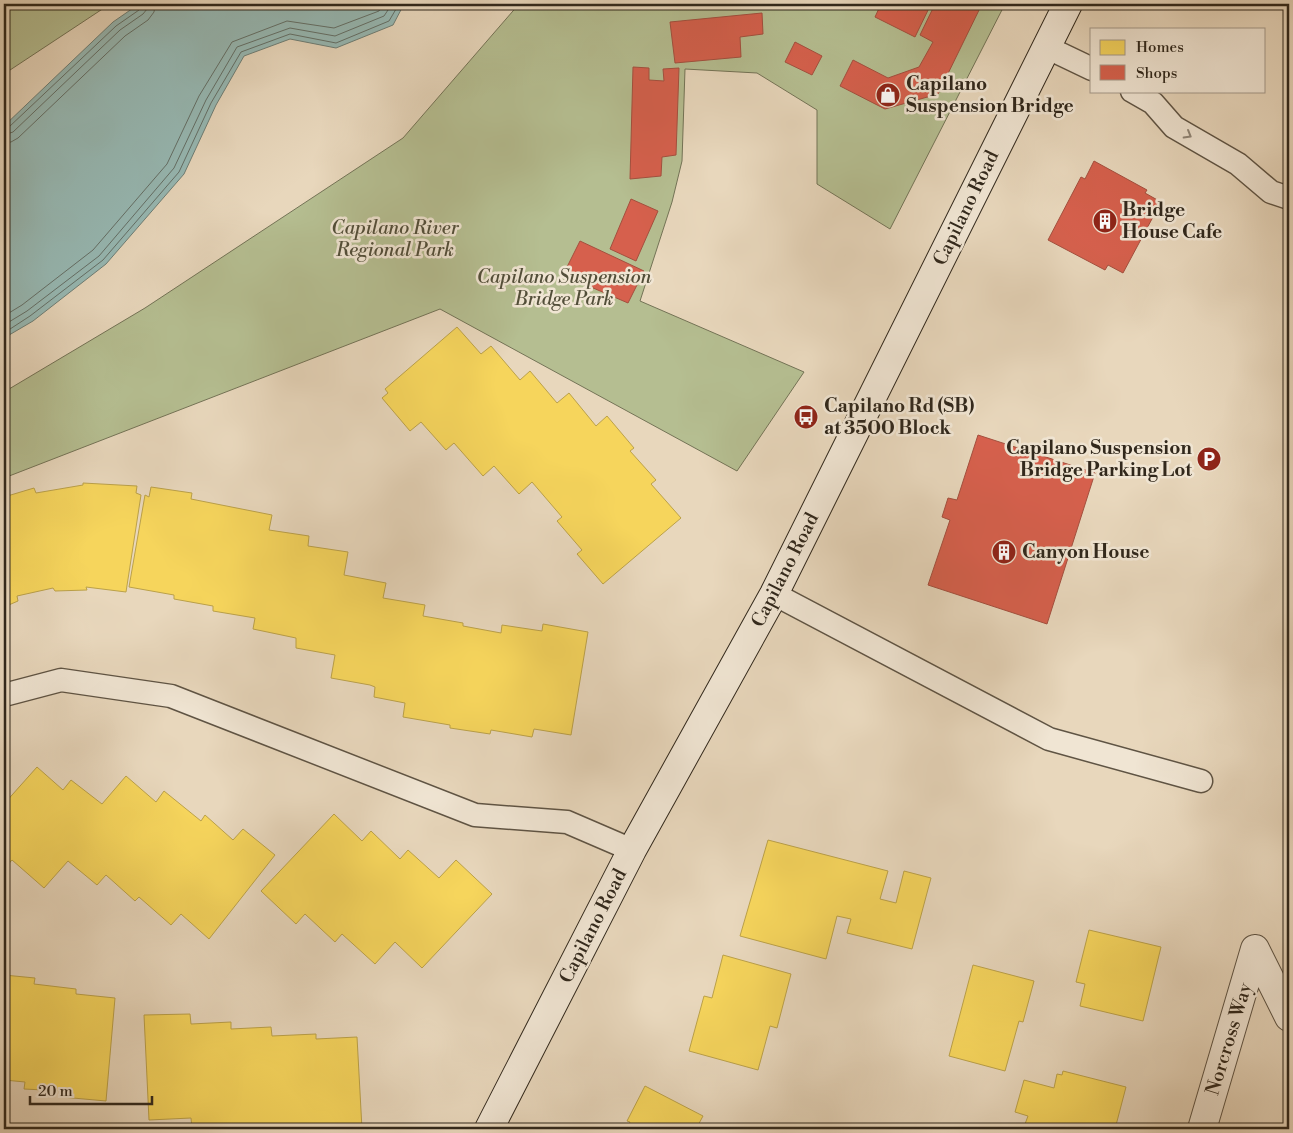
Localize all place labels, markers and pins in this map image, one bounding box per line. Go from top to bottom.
place label: Capilano Suspension Bridge [906,72,1074,118]
shop icon: Capilano Suspension Bridge [875,82,901,108]
place label: Bridge House Cafe [1122,198,1222,244]
building icon: Bridge House Cafe [1092,208,1118,234]
place label: Capilano Rd (SB) at 3500 Block [824,394,974,440]
bus stop icon: Capilano Rd (SB) at 3500 Block [793,404,819,430]
place label: Capilano Suspension Bridge Parking Lot [1006,436,1192,482]
parking icon: Capilano Suspension Bridge Parking Lot [1196,446,1222,472]
building icon: Canyon House [991,539,1017,565]
place label: Canyon House [1022,540,1149,564]

